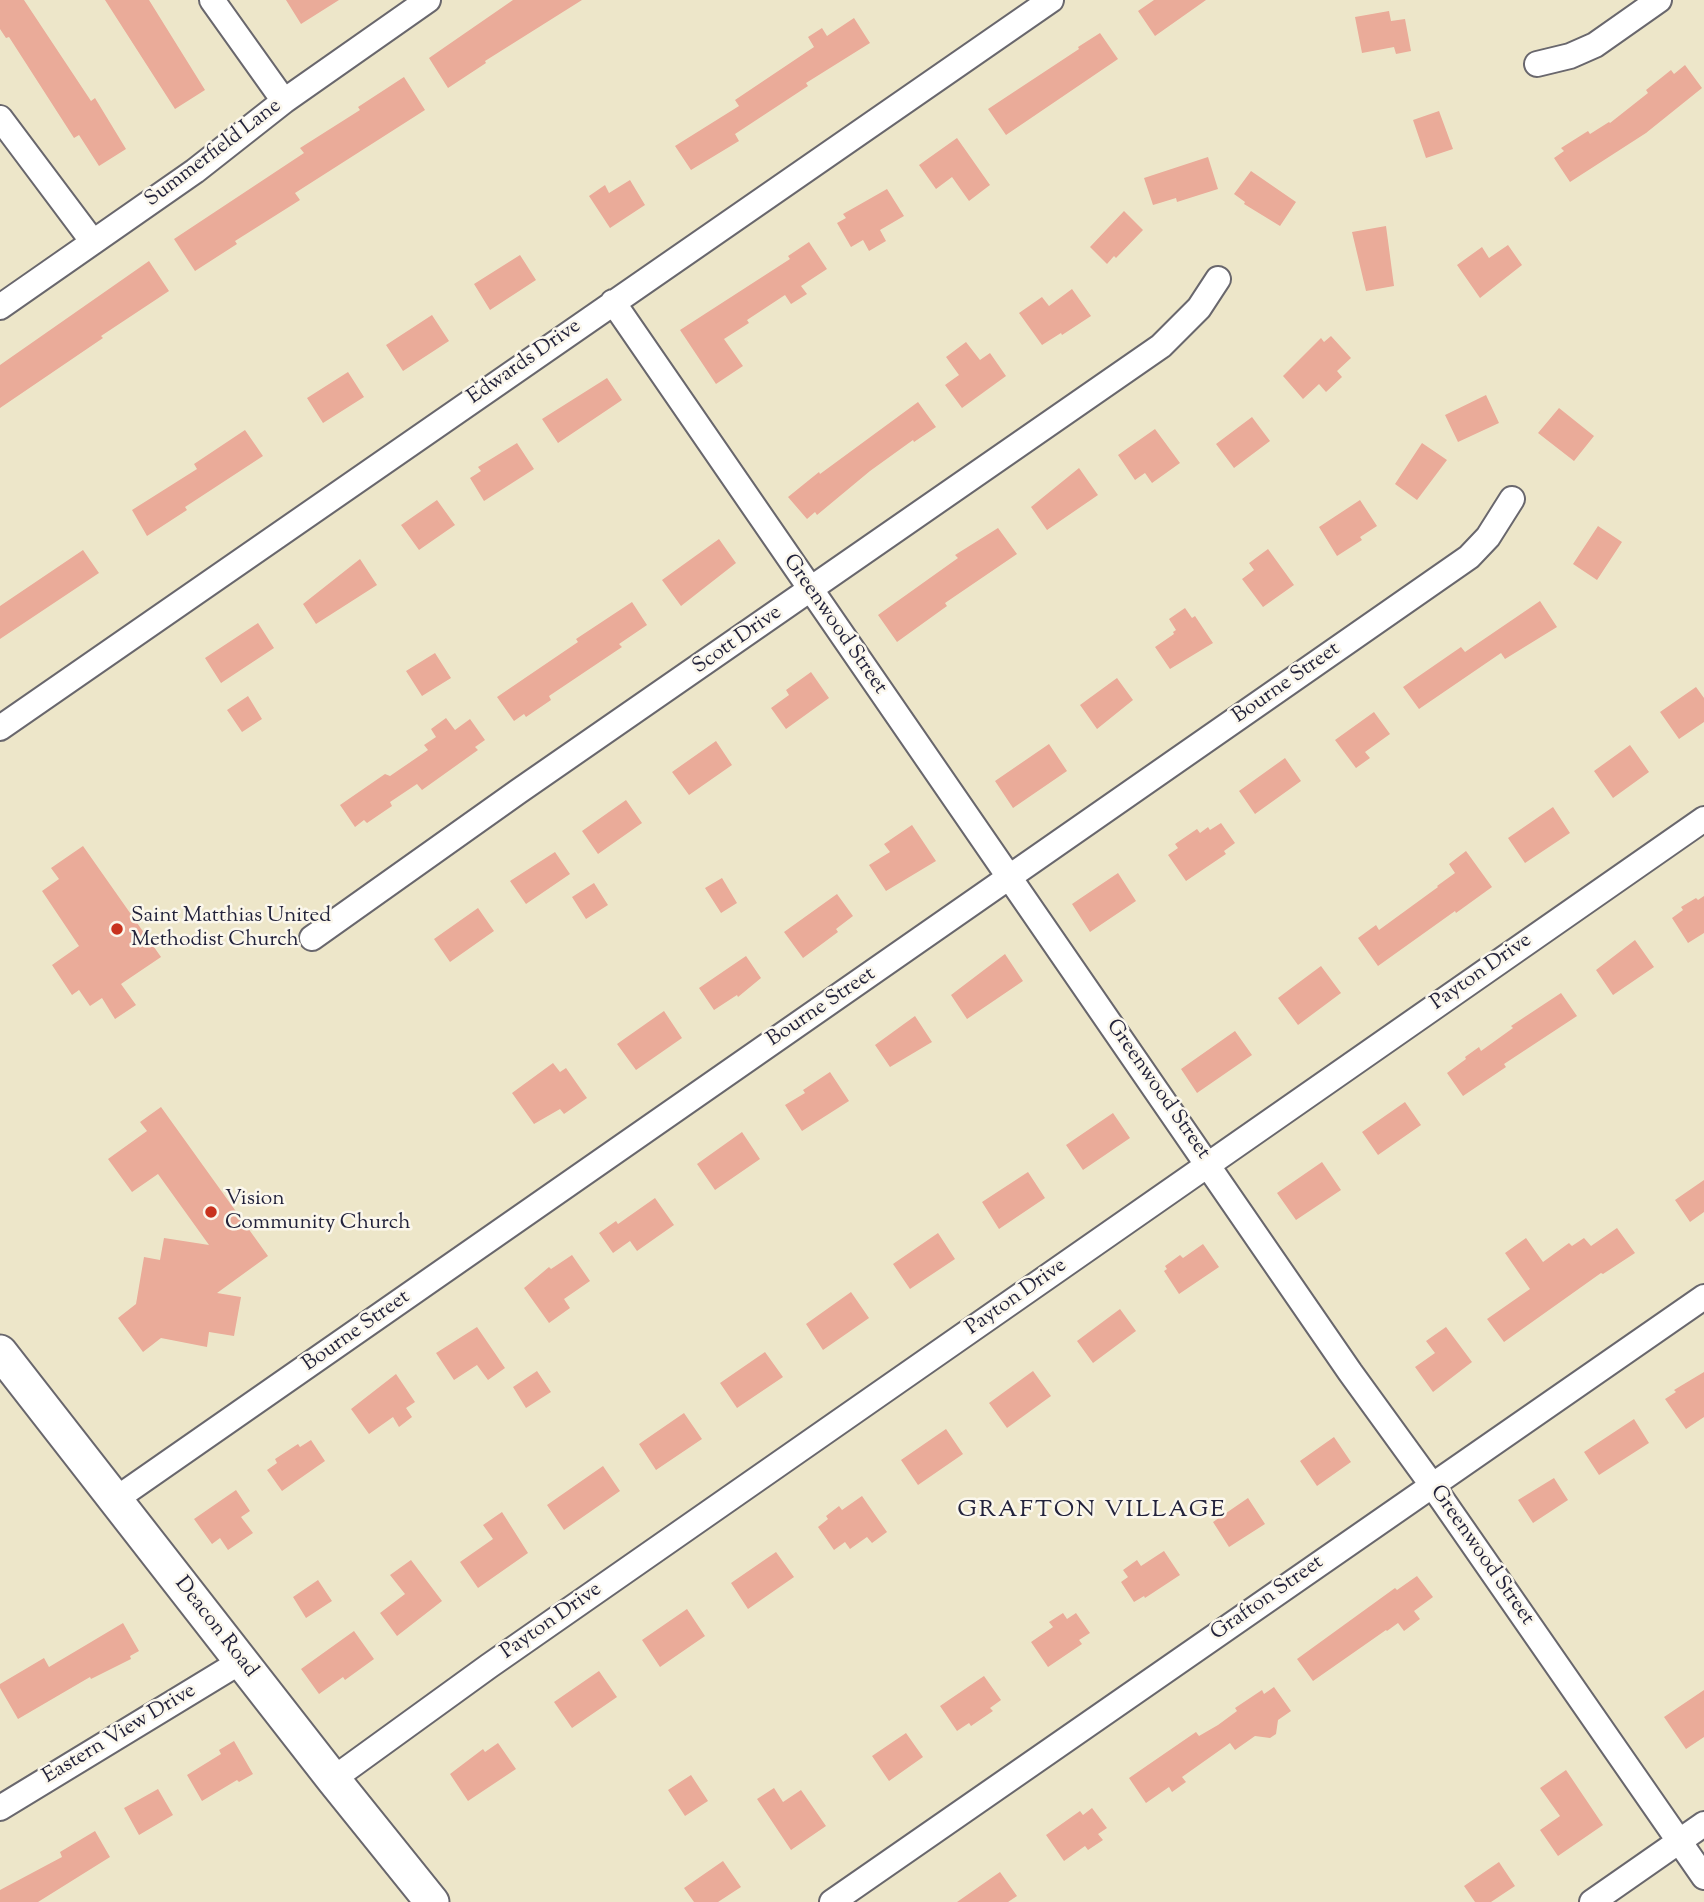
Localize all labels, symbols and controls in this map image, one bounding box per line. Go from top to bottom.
street label: Summerfield Lane [141,95,287,213]
street label: Edwards Drive [464,315,586,411]
street label: Greenwood Street [776,550,892,700]
street label: Scott Drive [689,601,787,681]
street label: Bourne Street [1228,638,1346,730]
place label: Saint Matthias United Methodist Church [131,904,331,954]
marker: Saint Matthias United Methodist Church [109,921,125,937]
street label: Payton Drive [1427,929,1537,1017]
street label: Bourne Street [763,963,881,1053]
street label: Greenwood Street [1099,1015,1215,1165]
place label: Vision Community Church [225,1187,411,1237]
marker: Vision Community Church [203,1204,219,1220]
street label: Payton Drive [962,1254,1072,1342]
street label: Bourne Street [298,1286,416,1378]
street label: Greenwood Street [1423,1481,1539,1631]
district label: GRAFTON VILLAGE [959,1498,1225,1526]
street label: Grafton Street [1207,1551,1329,1647]
street label: Deacon Road [168,1573,262,1683]
street label: Payton Drive [497,1578,607,1666]
street label: Eastern View Drive [39,1679,201,1791]

